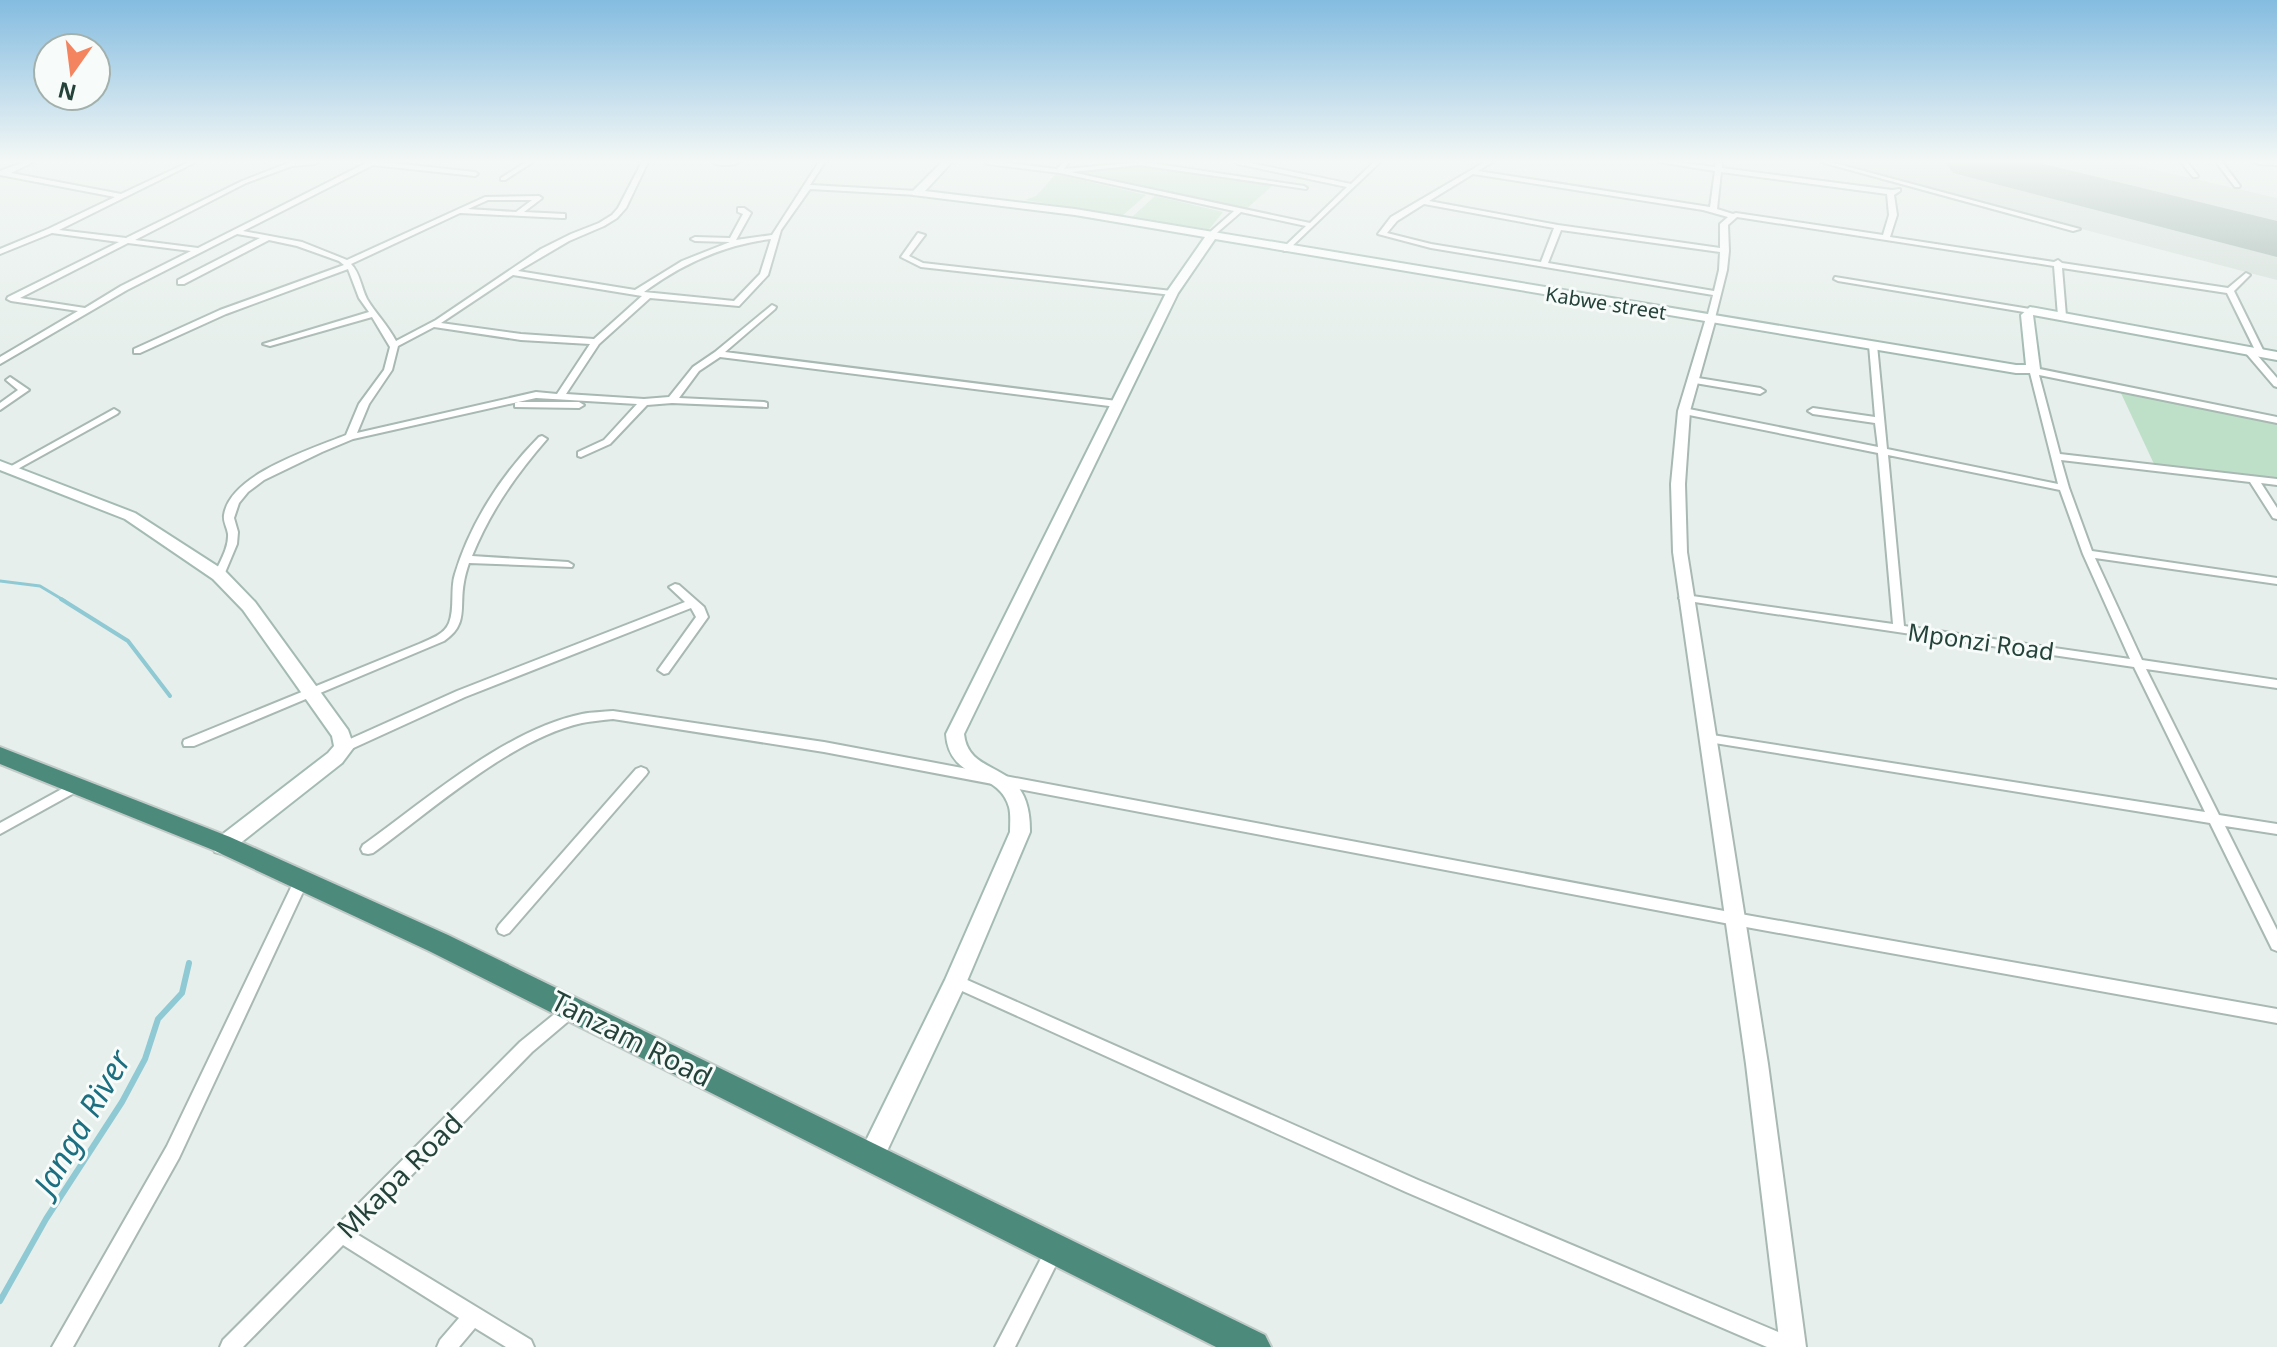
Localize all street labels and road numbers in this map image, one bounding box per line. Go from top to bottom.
street label: Kabwe street [1544,280,1668,326]
street label: Mponzi Road [1906,614,2056,668]
street label: Tanzam Road [545,981,719,1095]
street label: Mkapa Road [328,1104,470,1246]

